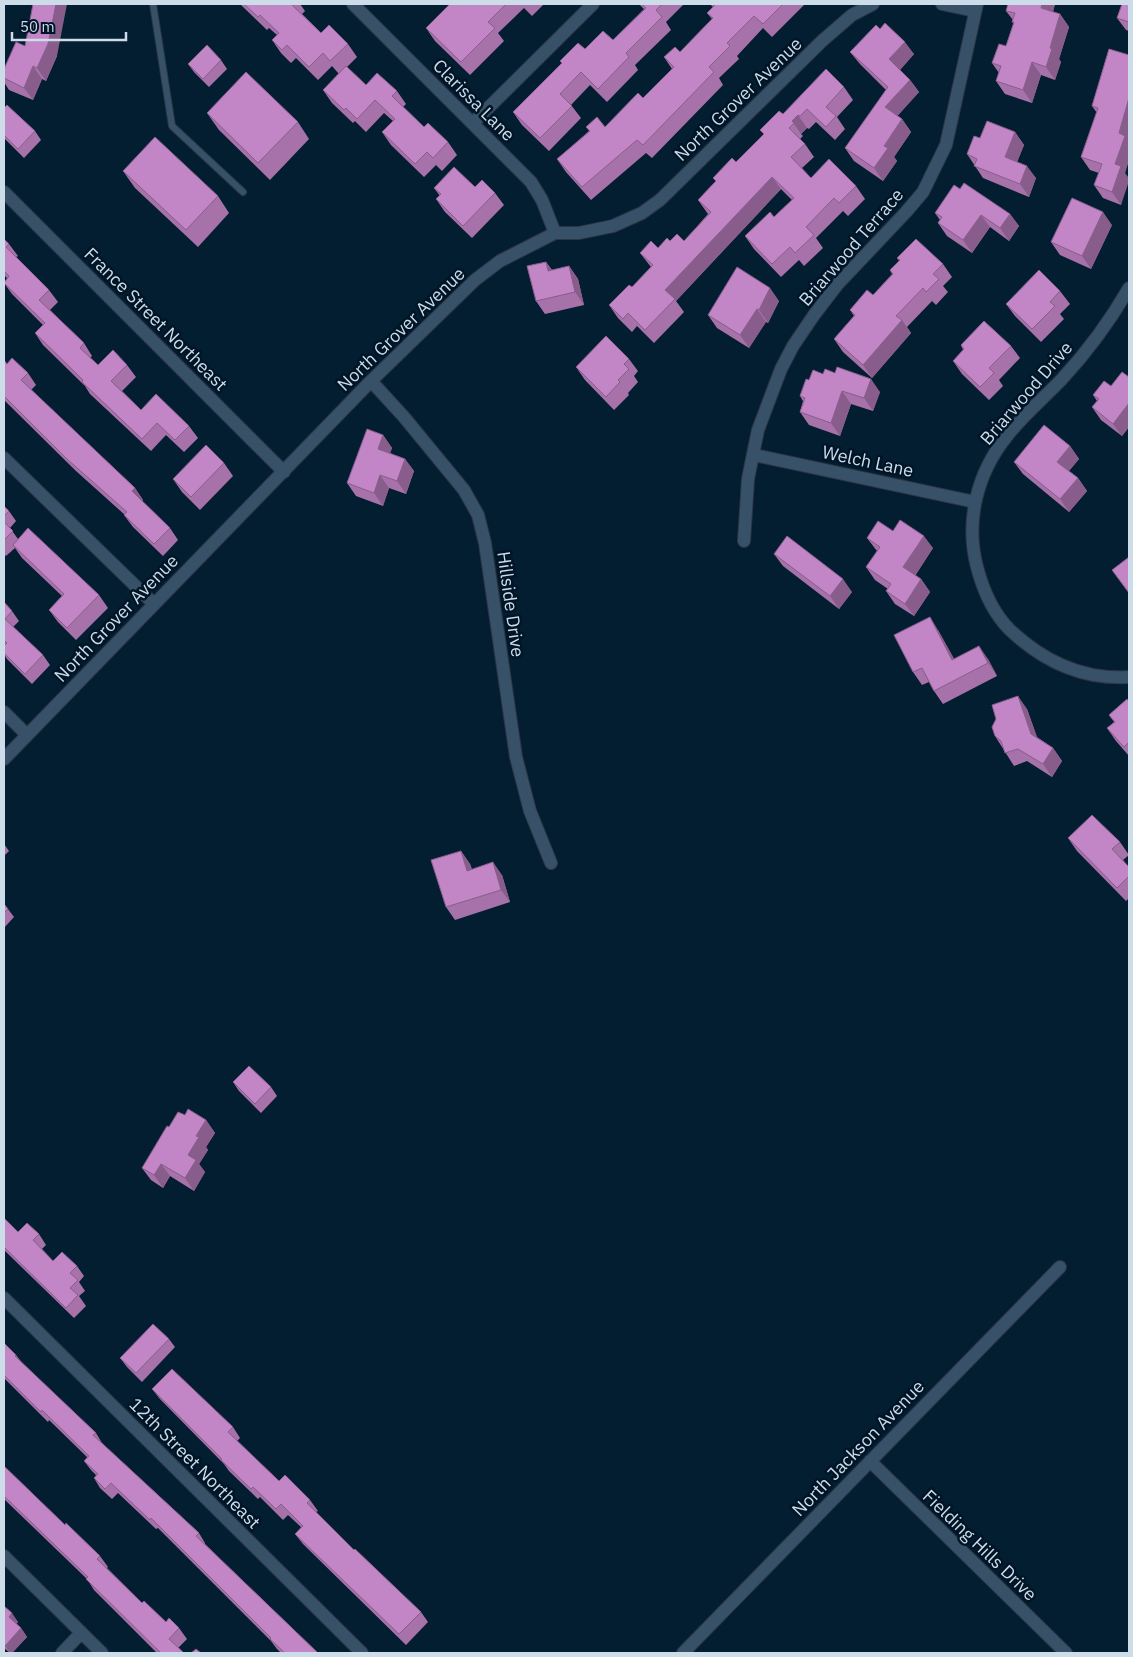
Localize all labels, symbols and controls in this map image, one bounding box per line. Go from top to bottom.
scale bar [12,10,126,42]
text: 50 m [20,17,55,36]
street label: North Grover Avenue [669,32,807,166]
street label: Clarissa Lane [428,54,520,146]
street label: Briarwood Terrace [794,183,908,311]
street label: France Street Northeast [80,243,232,395]
street label: North Grover Avenue [332,262,470,396]
street label: Briarwood Drive [975,336,1077,449]
street label: Welch Lane [820,440,916,482]
street label: North Grover Avenue [49,549,183,687]
street label: Hillside Drive [492,550,530,658]
street label: North Jackson Avenue [787,1375,929,1521]
street label: 12th Street Northeast [124,1392,266,1534]
street label: Fielding Hills Drive [918,1485,1042,1605]

